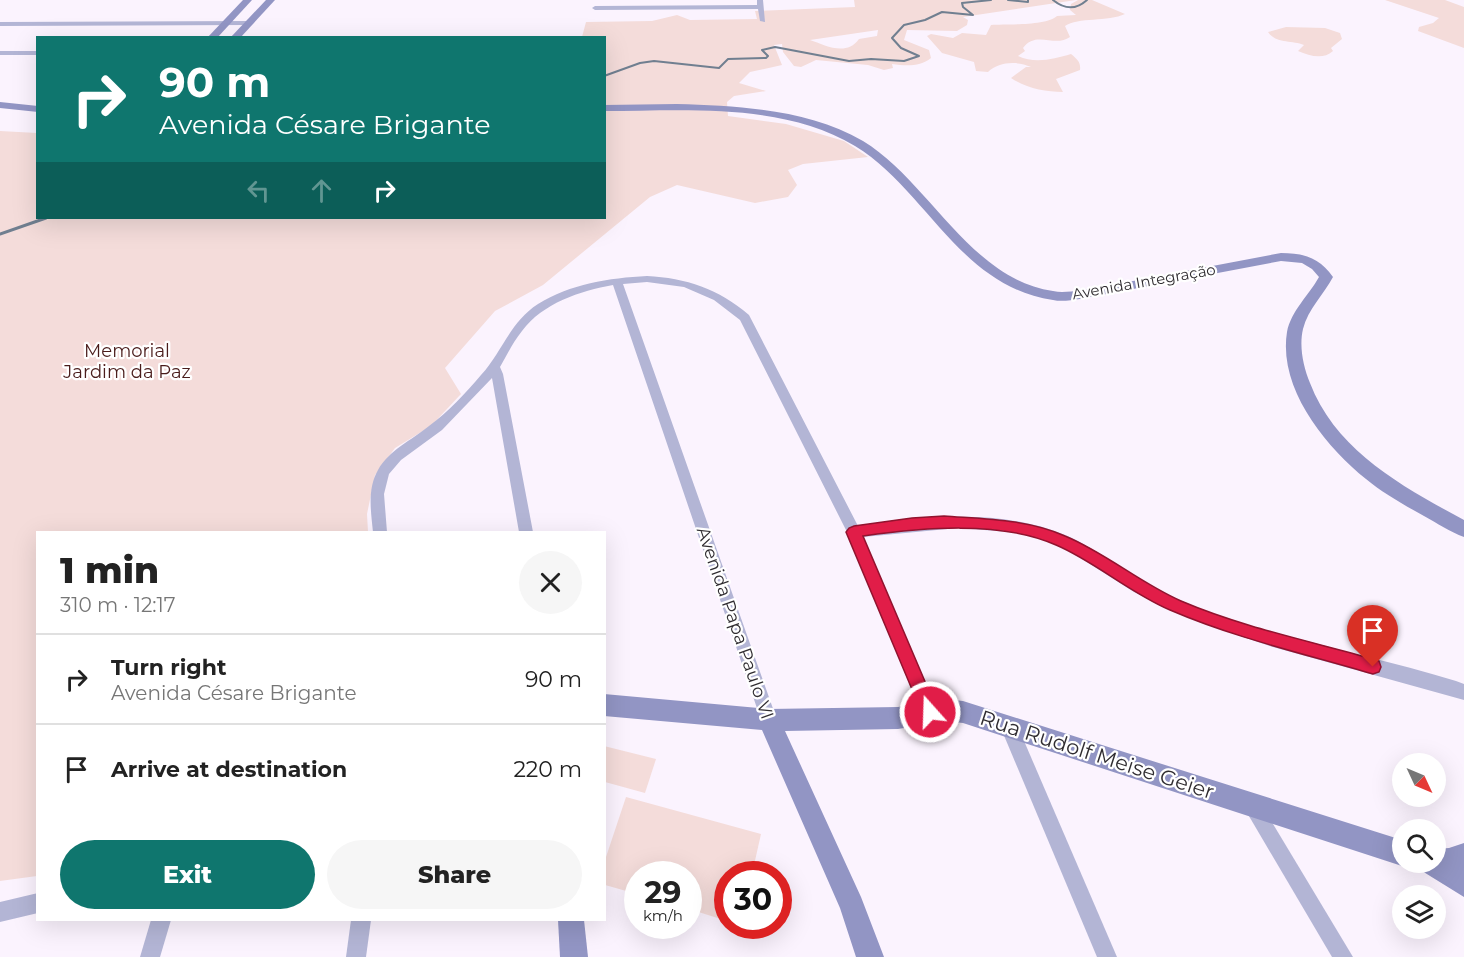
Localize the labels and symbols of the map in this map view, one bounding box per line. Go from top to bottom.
street label: Avenida Integração [1071,260,1217,303]
park label: Memorial Jardim da Paz [62,340,191,383]
street label: Avenida Papa Paulo VI [692,524,778,722]
pin [1347,605,1398,667]
position arrow [898,680,962,744]
street label: Rua Rudolf Meise Geier [977,705,1217,804]
north arrow [1392,753,1446,807]
speed limit sign: 30 [714,861,792,939]

